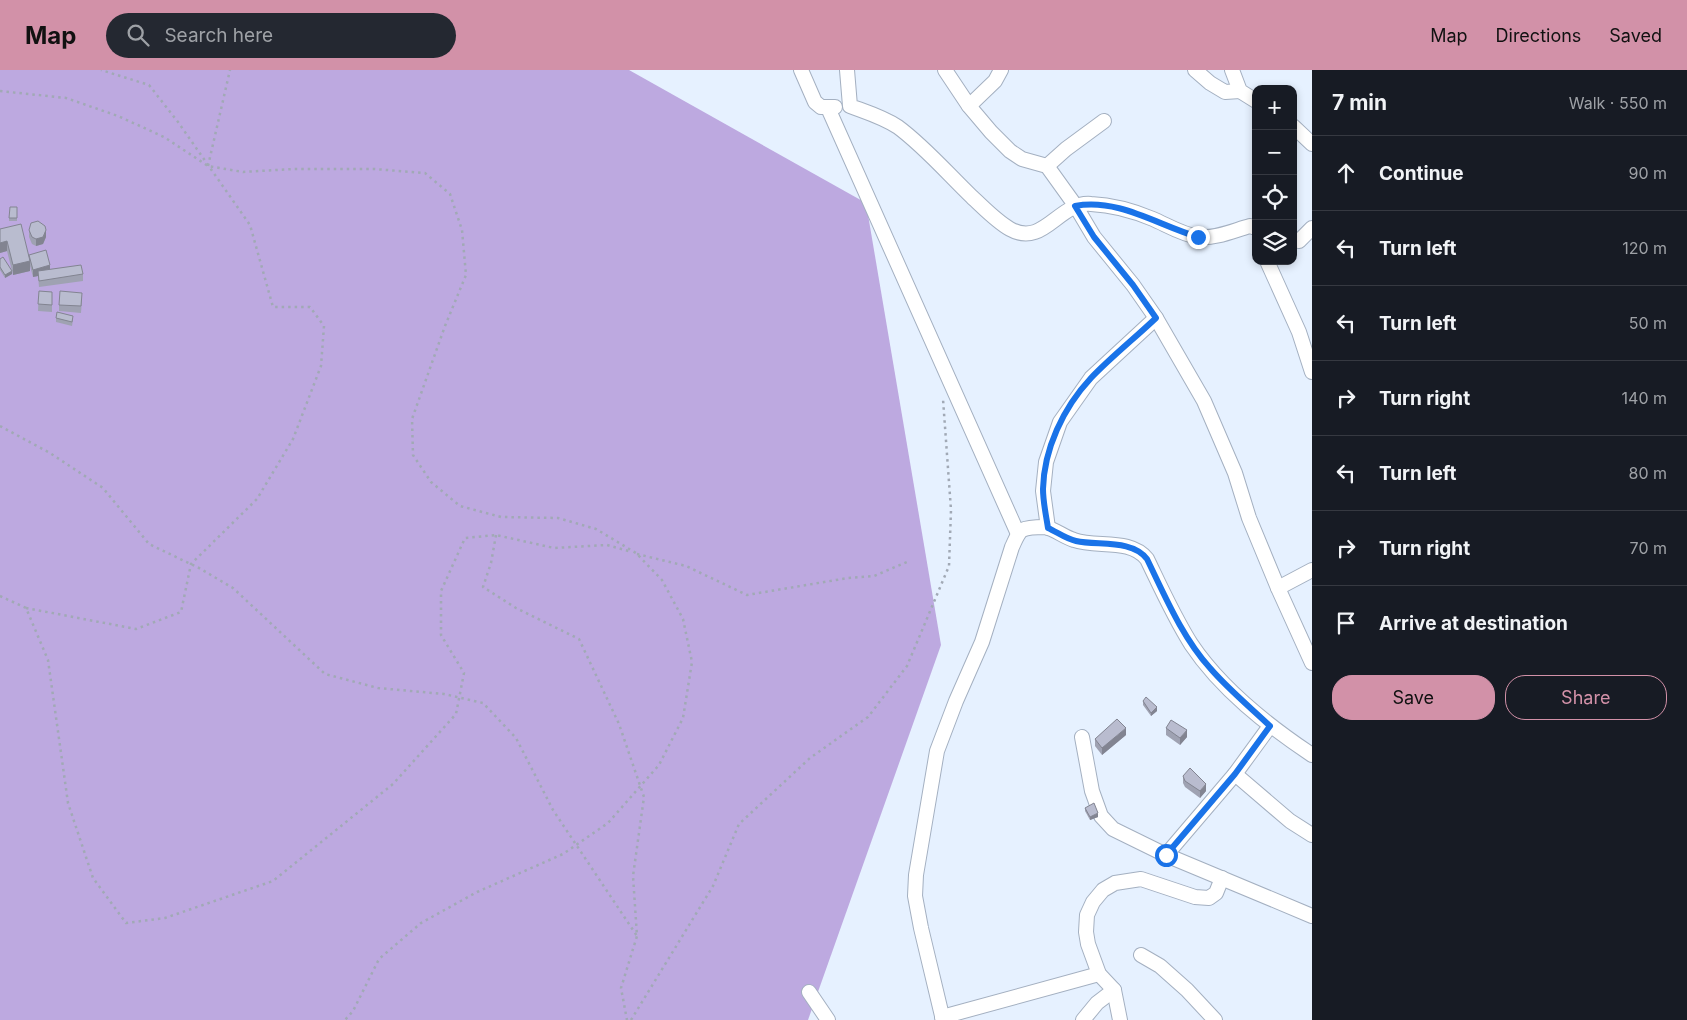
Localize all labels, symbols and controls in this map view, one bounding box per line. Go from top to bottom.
search box [106,13,456,58]
text: Map [25,21,76,50]
icon: search [124,21,152,49]
text: Search here [164,24,273,47]
text: Map [1430,25,1468,46]
text: Directions [1496,25,1581,46]
text: Saved [1609,25,1662,46]
map controls [1252,85,1297,265]
button: + [1252,85,1297,130]
text: 7 min [1332,90,1387,115]
text: Walk · 550 m [1569,93,1667,113]
button: − [1252,130,1297,175]
icon: ahead [1332,159,1360,187]
text: Continue [1379,162,1464,185]
text: 90 m [1628,163,1667,183]
button: locate [1252,175,1297,220]
button: layers [1252,220,1297,265]
route end [1187,226,1210,249]
icon: left [1332,234,1360,262]
text: Turn left [1379,237,1457,260]
text: 120 m [1622,238,1667,258]
icon: left [1332,309,1360,337]
text: Turn left [1379,312,1457,335]
text: 50 m [1629,313,1667,333]
icon: right [1332,384,1360,412]
text: Turn right [1379,387,1470,410]
text: 140 m [1622,388,1667,408]
icon: left [1332,459,1360,487]
text: Turn left [1379,462,1457,485]
text: 80 m [1628,463,1667,483]
icon: right [1332,534,1360,562]
text: Turn right [1379,537,1470,560]
text: 70 m [1630,538,1667,558]
icon: arrive [1332,609,1360,637]
text: Arrive at destination [1379,612,1568,635]
button: Save [1332,675,1495,720]
button: Share [1505,675,1667,720]
route start [1155,844,1178,867]

